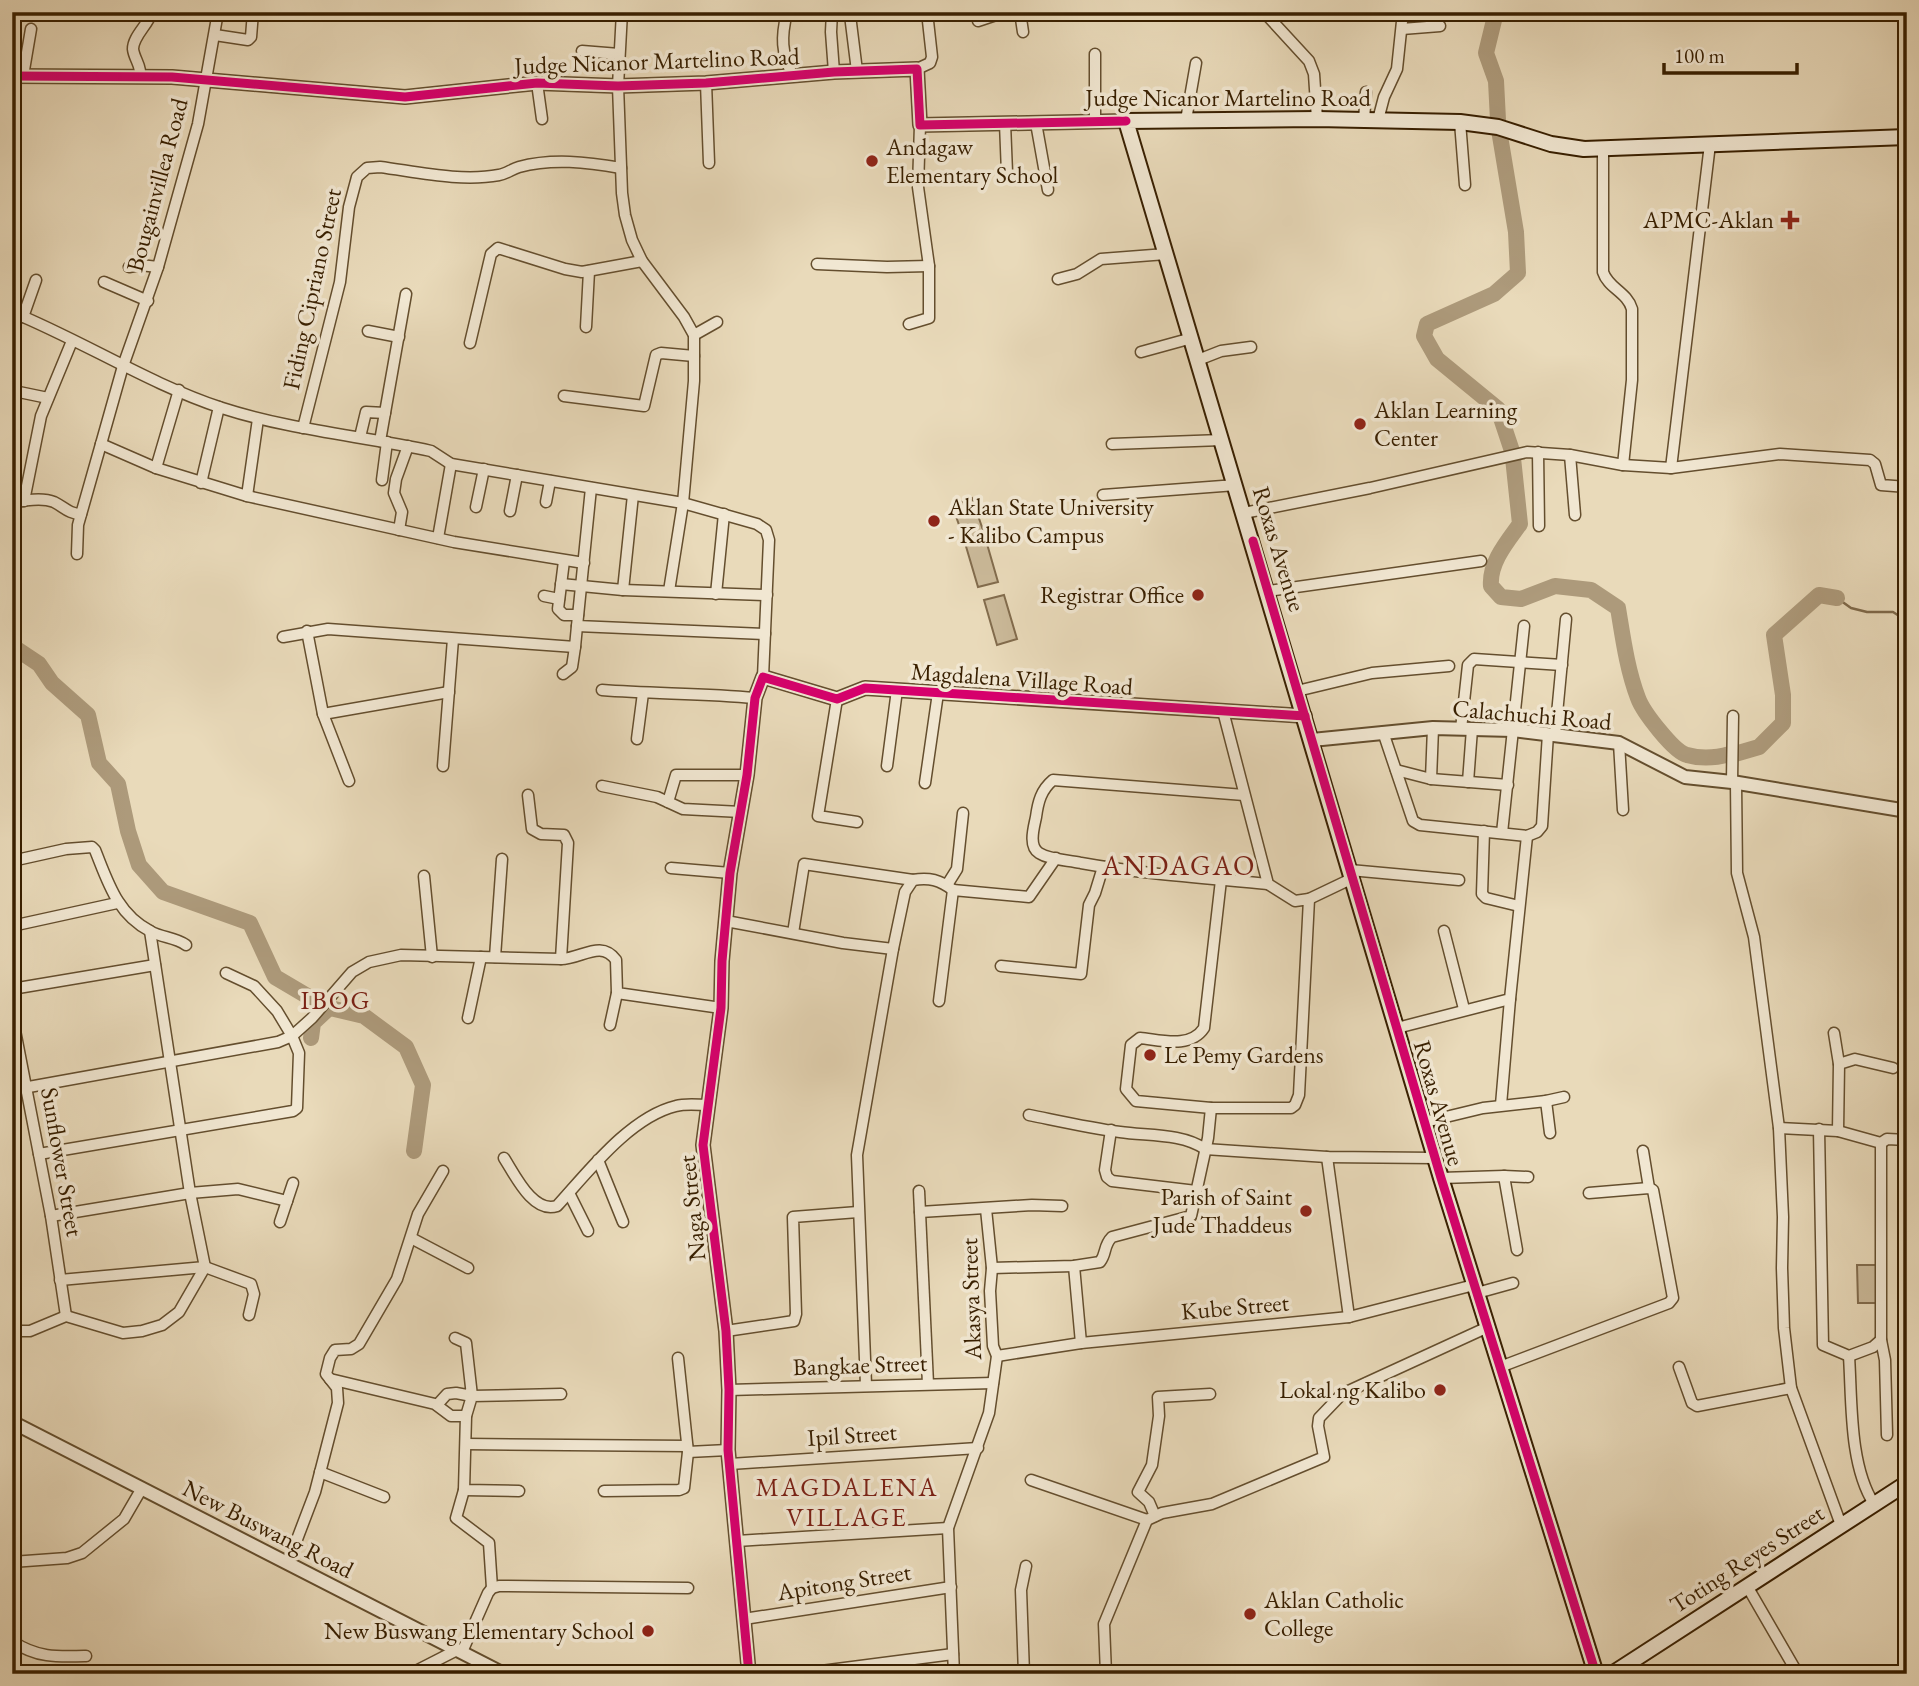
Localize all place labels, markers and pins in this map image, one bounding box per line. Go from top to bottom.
place label: Andagaw Elementary School [885,131,1058,190]
marker: Andagaw Elementary School [864,153,880,169]
place label: APMC-Aklan [1642,204,1774,235]
marker: APMC-Aklan [1780,210,1800,230]
place label: Aklan Learning Center [1373,394,1518,453]
marker: Aklan Learning Center [1352,416,1368,432]
place label: Aklan State University - Kalibo Campus [947,491,1154,550]
marker: Aklan State University - Kalibo Campus [926,513,942,529]
place label: Registrar Office [1040,579,1184,610]
marker: Registrar Office [1190,587,1206,603]
place label: Le Pemy Gardens [1164,1039,1324,1070]
marker: Le Pemy Gardens [1142,1047,1158,1063]
place label: Parish of Saint Jude Thaddeus [1151,1181,1292,1240]
marker: Parish of Saint Jude Thaddeus [1298,1203,1314,1219]
place label: Lokal ng Kalibo [1279,1374,1426,1405]
marker: Lokal ng Kalibo [1432,1382,1448,1398]
place label: Aklan Catholic College [1263,1584,1404,1643]
marker: Aklan Catholic College [1242,1606,1258,1622]
place label: New Buswang Elementary School [324,1615,634,1646]
marker: New Buswang Elementary School [640,1623,656,1639]

